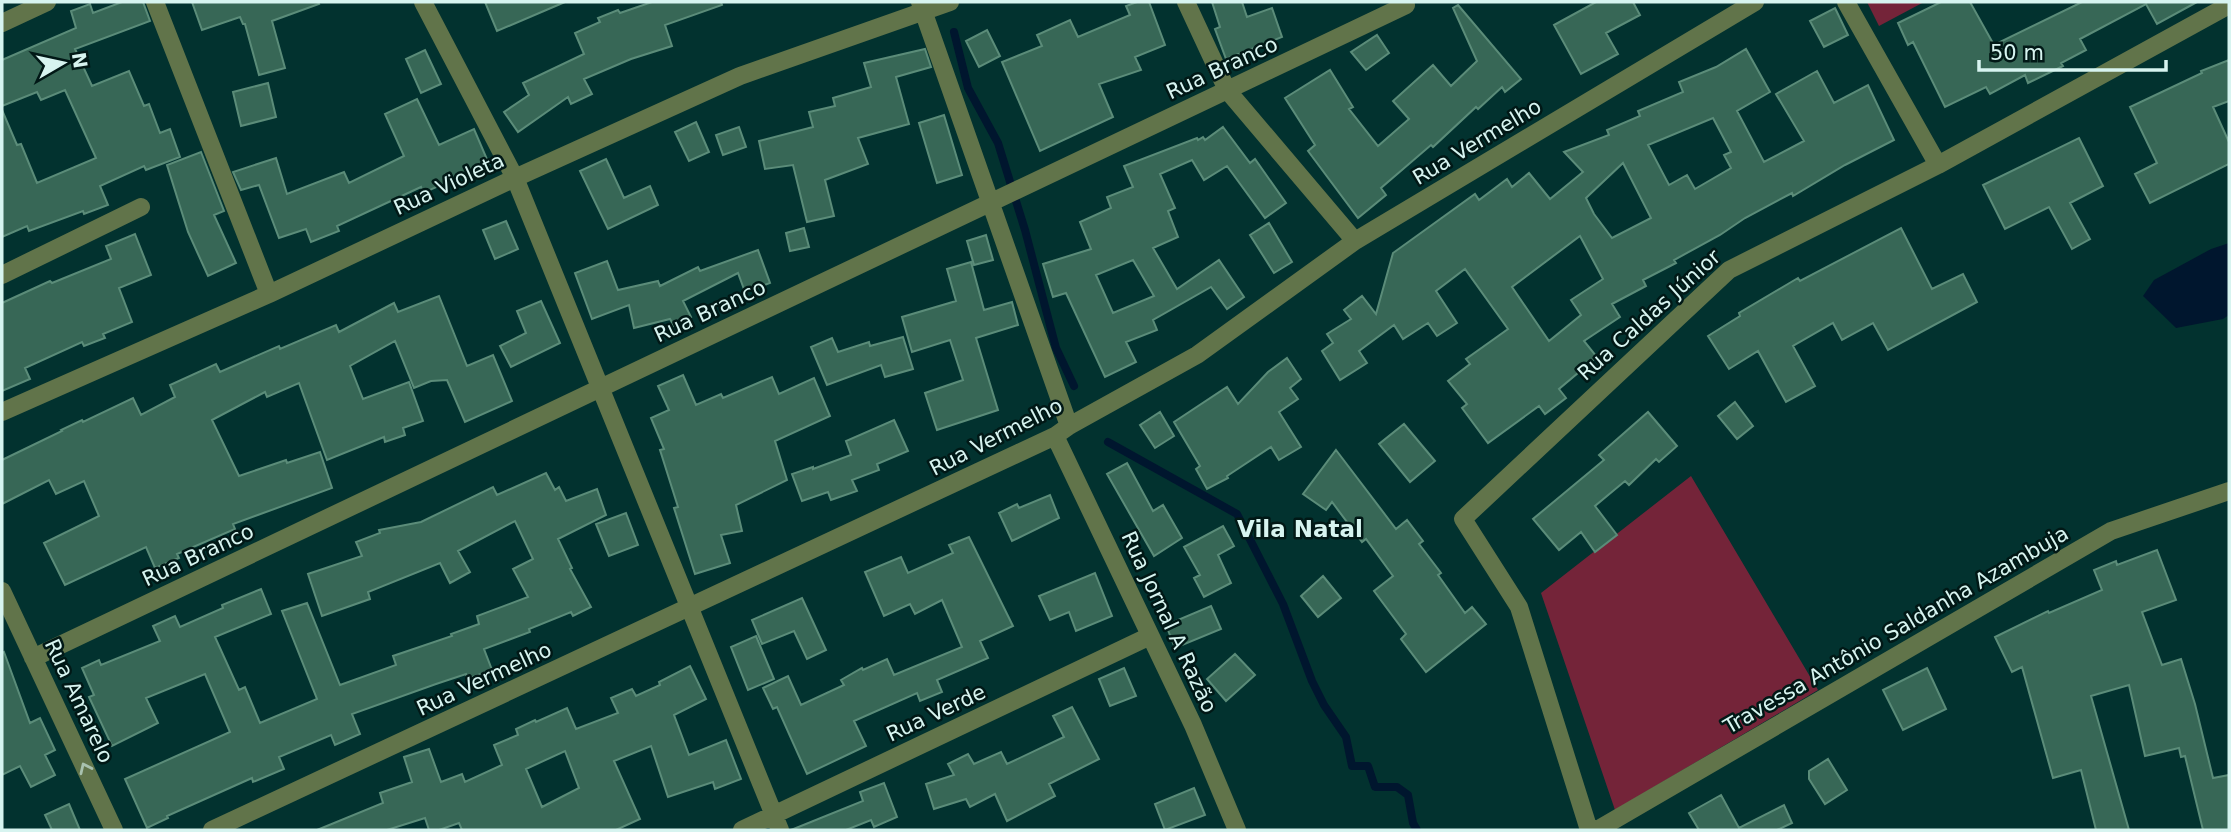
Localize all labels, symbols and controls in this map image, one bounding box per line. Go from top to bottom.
north arrow [28,28,98,98]
scale bar [1979,28,2166,72]
street label: Rua Branco [1162,32,1282,104]
text: 50 m [1990,41,2044,65]
text: N [68,51,92,70]
street label: Rua Vermelho [1408,94,1546,190]
street label: Rua Violeta [390,148,508,220]
street label: Rua Caldas Júnior [1573,244,1726,385]
street label: Rua Branco [650,275,770,347]
street label: Rua Vermelho [926,393,1066,481]
district label: Vila Natal [1237,516,1363,542]
street label: Rua Branco [138,519,258,591]
street label: Travessa Antônio Saldanha Azambuja [1719,521,2073,739]
street label: Rua Jornal A Razão [1116,528,1222,716]
street label: Rua Amarelo [40,635,118,767]
street label: Rua Vermelho [413,637,555,721]
street label: Rua Verde [883,680,989,746]
one-way arrow [79,763,93,776]

